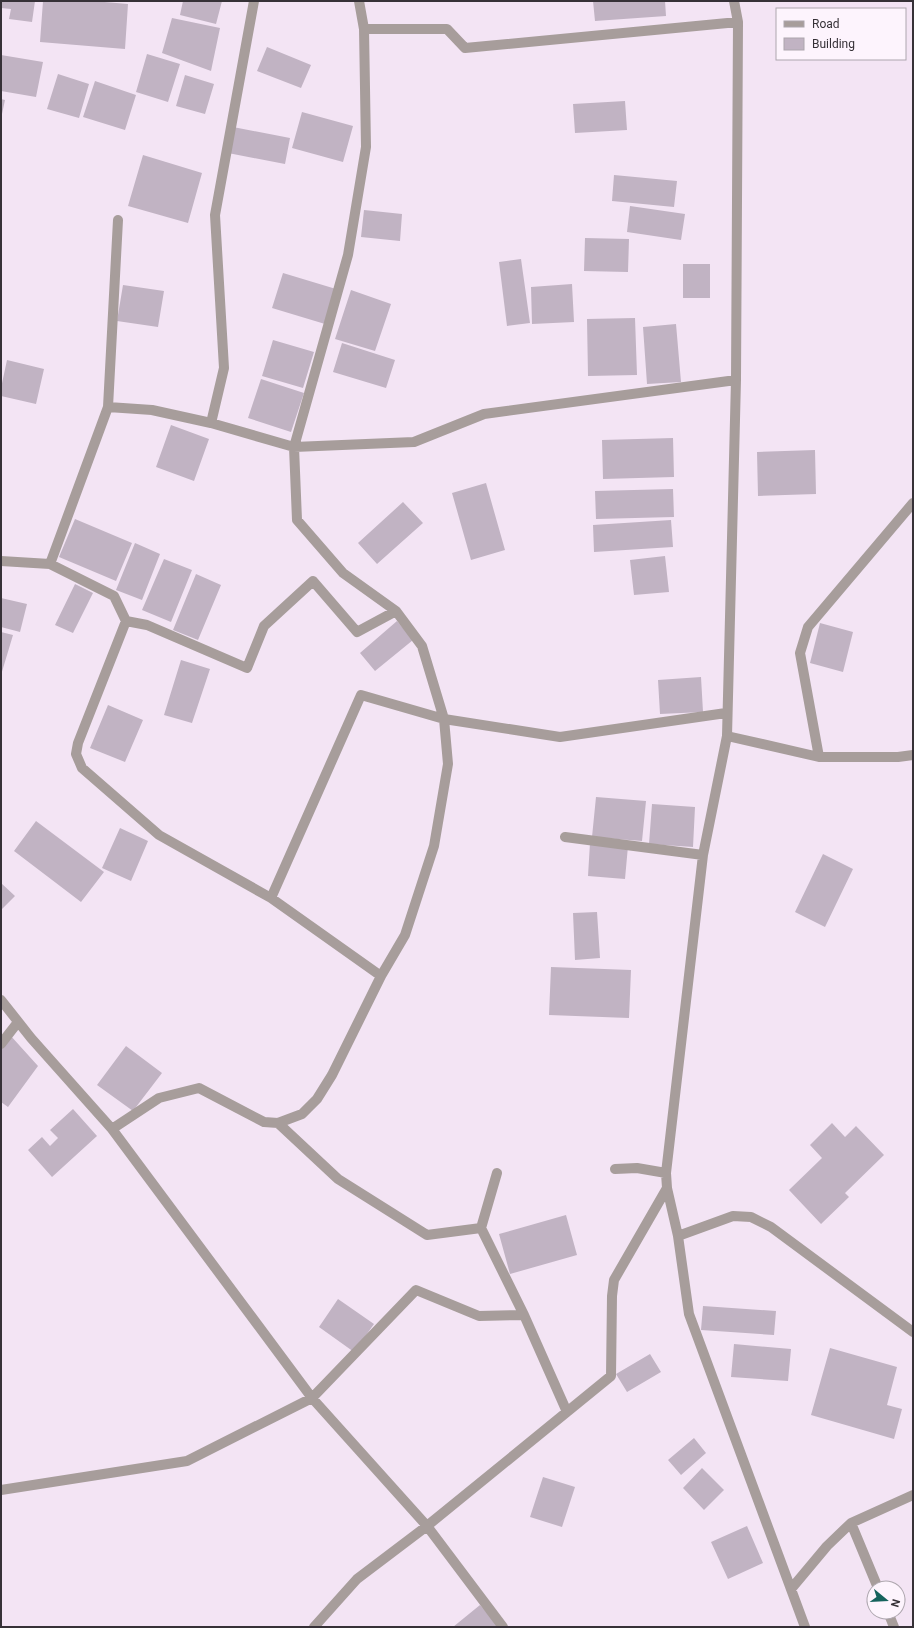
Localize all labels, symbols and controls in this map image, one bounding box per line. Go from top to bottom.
legend [776,8,906,60]
text: Road [812,17,840,31]
text: Building [812,37,855,51]
north arrow [866,1580,906,1620]
text: N [888,1597,902,1609]

